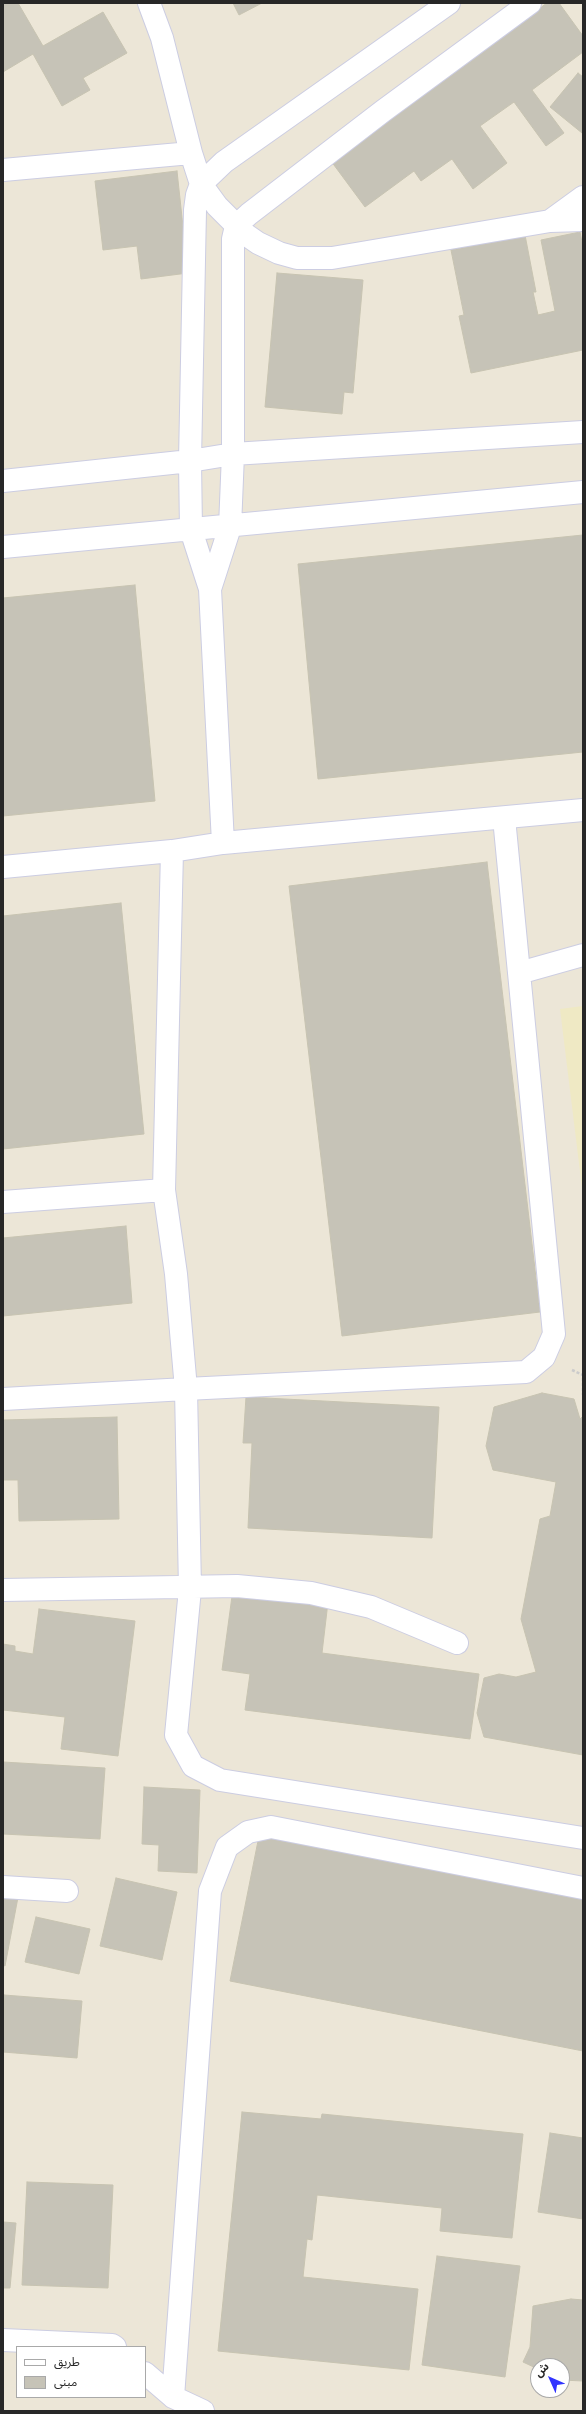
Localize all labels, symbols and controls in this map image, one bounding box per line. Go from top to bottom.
legend [16,2346,146,2398]
text: طريق [54,2355,80,2369]
north arrow [530,2358,570,2398]
text: ش [532,2360,552,2380]
text: مبنى [54,2375,77,2389]

